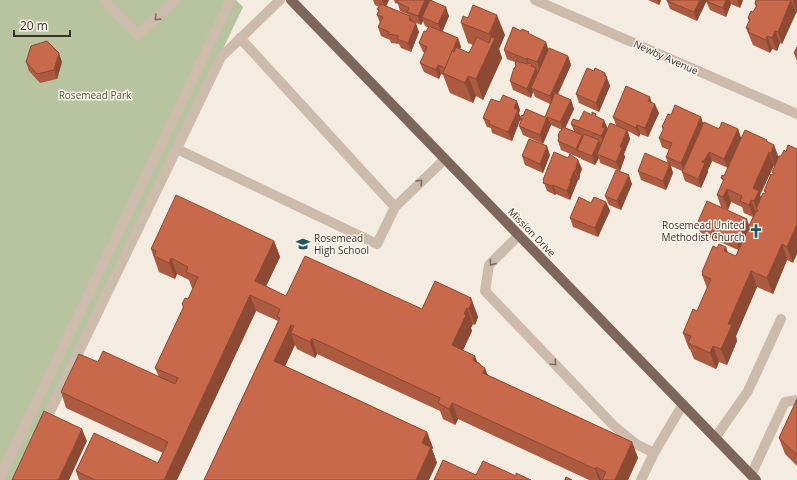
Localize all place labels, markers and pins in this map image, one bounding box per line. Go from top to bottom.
place label: Rosemead United Methodist Church [662,218,745,244]
church icon: Rosemead United Methodist Church [748,223,764,239]
place label: Rosemead High School [314,231,369,257]
school or university icon: Rosemead High School [295,236,311,252]

